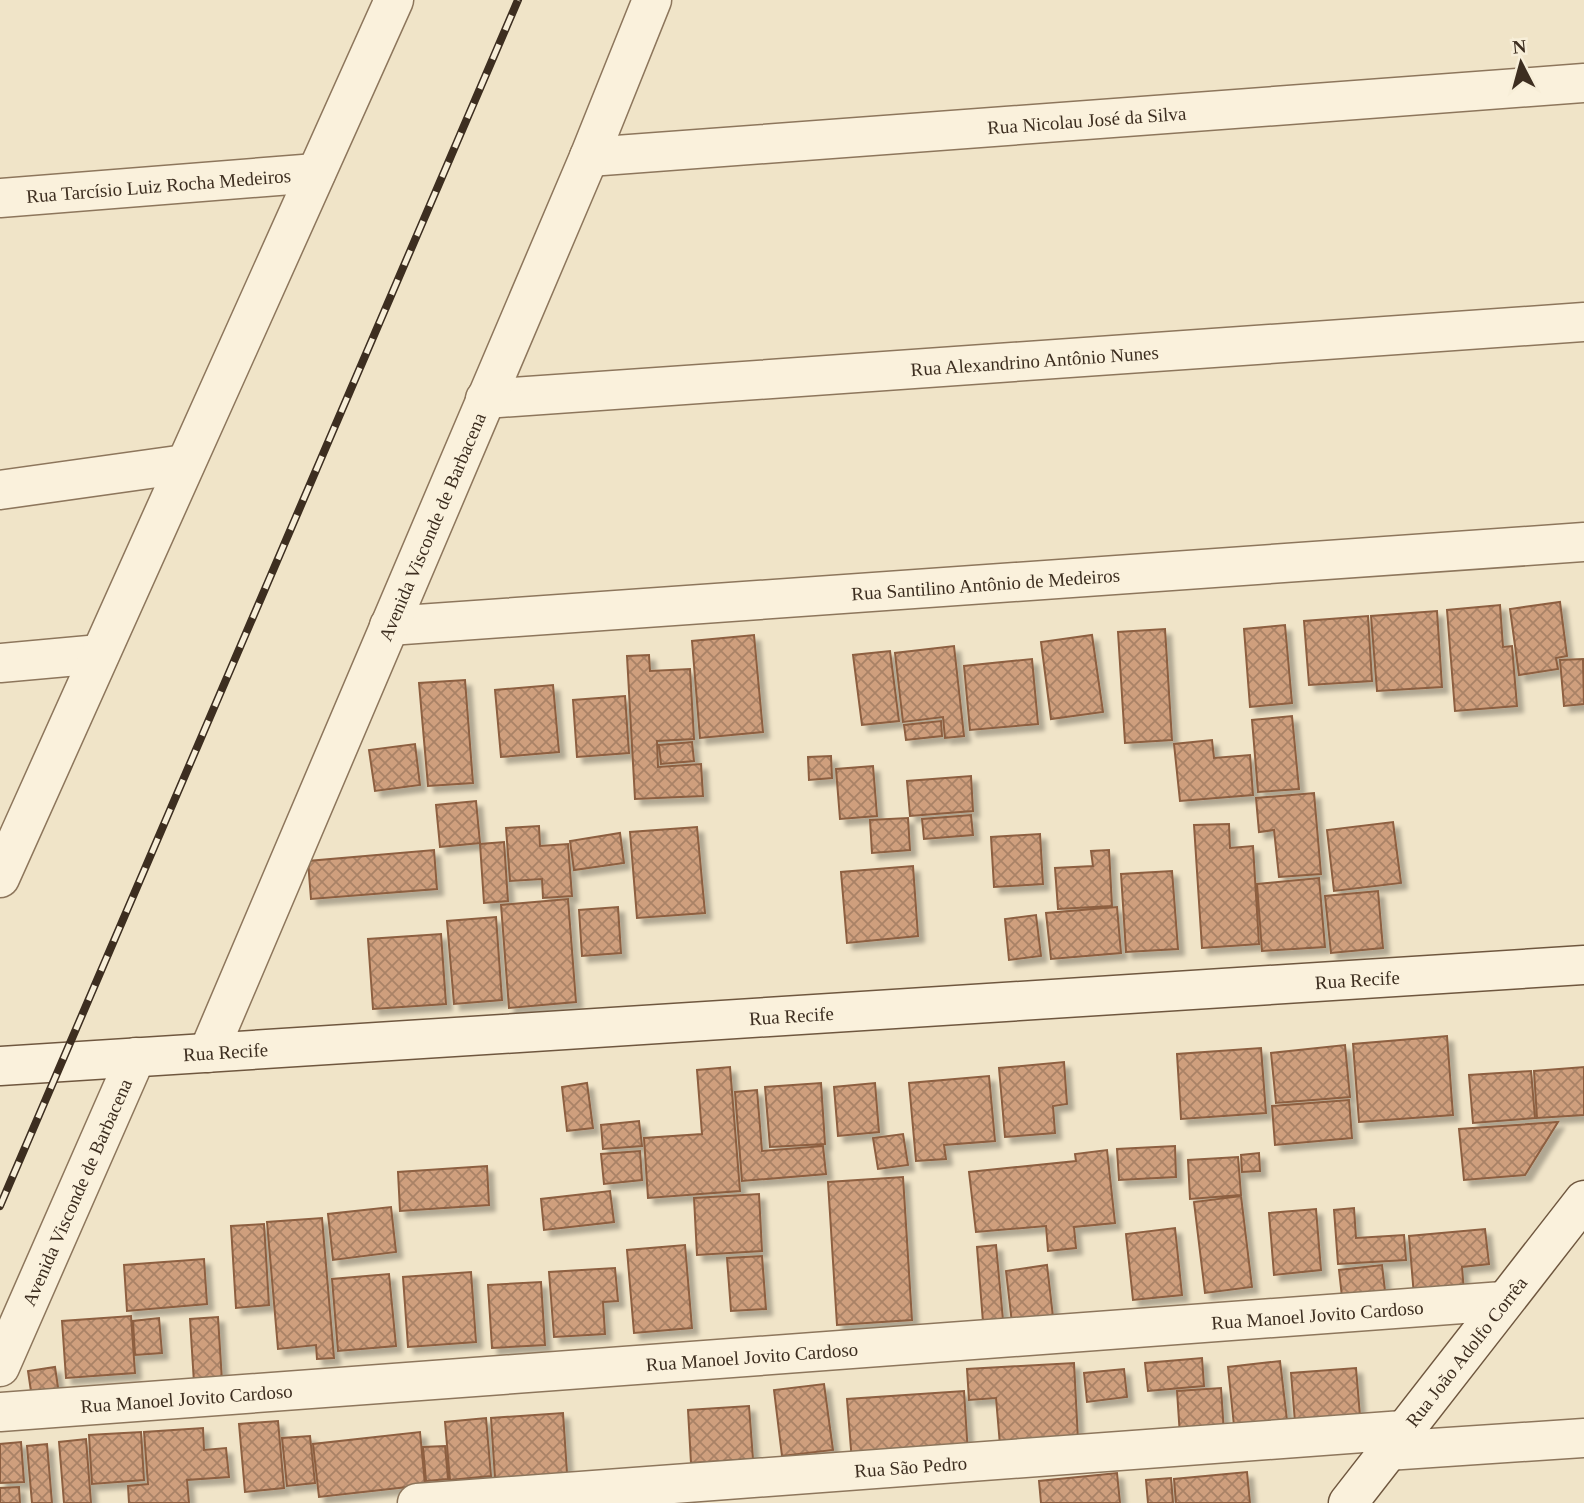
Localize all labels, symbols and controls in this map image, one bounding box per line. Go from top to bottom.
north arrow [1486,28,1556,98]
text: N [1511,35,1527,58]
street label: Rua Nicolau José da Silva [986,103,1188,138]
street label: Rua Tarcísio Luiz Rocha Medeiros [25,165,292,207]
street label: Rua Alexandrino Antônio Nunes [910,342,1159,380]
street label: Avenida Visconde de Barbacena [375,409,490,644]
street label: Rua Santilino Antônio de Medeiros [851,565,1121,604]
street label: Rua Recife [1314,967,1400,993]
street label: Rua Recife [748,1003,834,1029]
street label: Rua Recife [182,1039,269,1065]
street label: Avenida Visconde de Barbacena [18,1075,136,1309]
street label: Rua João Adolfo Corrêa [1401,1272,1532,1431]
street label: Rua Manoel Jovito Cardoso [1211,1297,1424,1334]
street label: Rua Manoel Jovito Cardoso [645,1339,859,1375]
street label: Rua Manoel Jovito Cardoso [80,1380,293,1417]
street label: Rua São Pedro [854,1452,968,1482]

